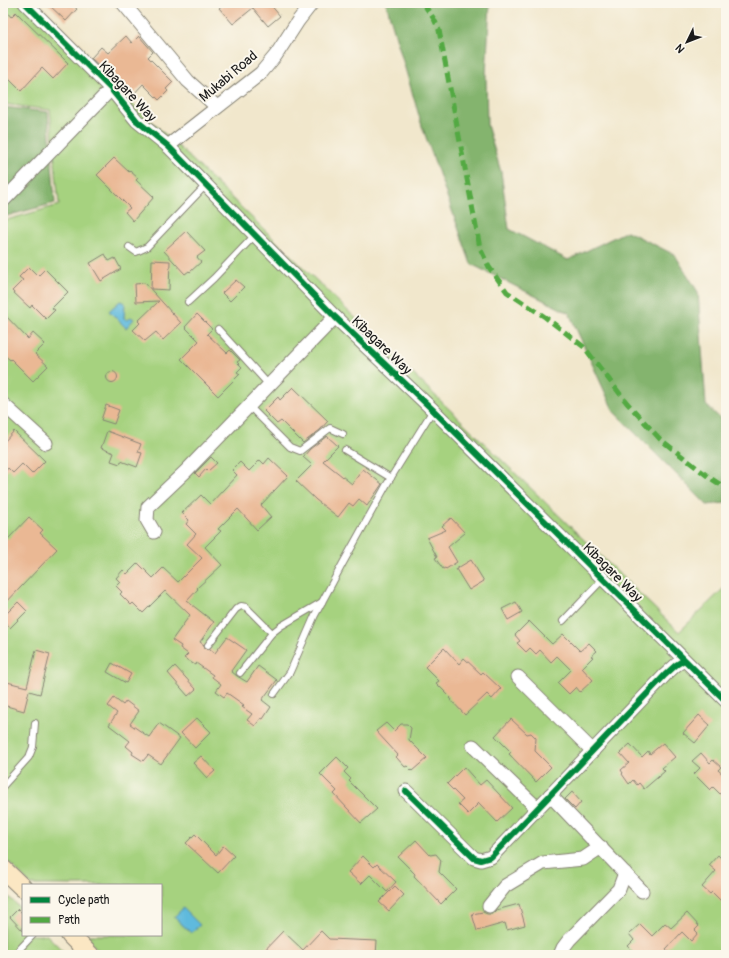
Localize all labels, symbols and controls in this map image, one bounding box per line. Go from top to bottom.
north arrow [667,22,707,62]
text: N [672,41,687,56]
street label: Mukabi Road [196,47,261,106]
street label: Kibagare Way [95,57,160,125]
street label: Kibagare Way [348,313,415,378]
street label: Kibagare Way [579,539,646,606]
legend [22,884,162,936]
text: Cycle path [58,893,110,908]
text: Path [58,913,80,928]

